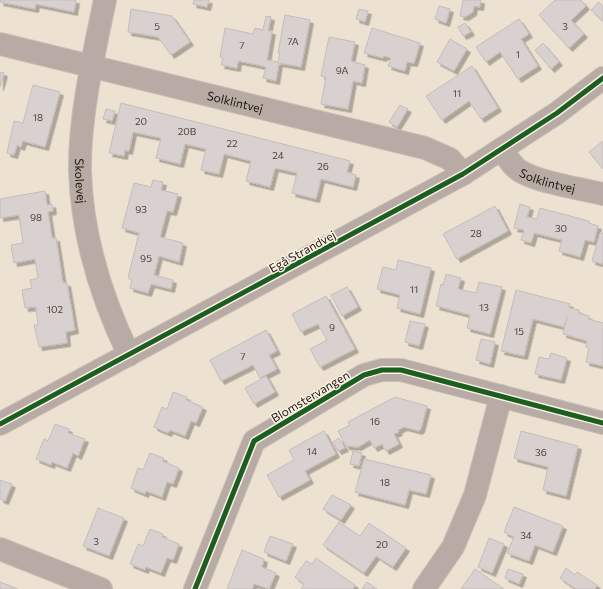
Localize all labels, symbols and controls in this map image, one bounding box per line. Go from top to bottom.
house number: 5 [154,20,160,32]
house number: 3 [562,20,568,32]
house number: 7A [287,35,299,47]
house number: 7 [239,39,245,51]
house number: 1 [516,48,520,60]
house number: 9A [336,64,348,76]
house number: 11 [453,87,461,99]
street label: Solklintvej [206,88,264,115]
house number: 18 [33,111,43,123]
house number: 20 [135,115,147,127]
house number: 20B [178,125,197,137]
house number: 22 [226,137,238,149]
house number: 24 [272,149,284,161]
street label: Skolevej [73,158,89,204]
house number: 26 [317,160,329,172]
street label: Solklintvej [517,165,577,195]
house number: 93 [135,203,147,215]
house number: 98 [30,211,42,223]
house number: 30 [555,222,567,234]
street label: Egå Strandvej [266,227,338,275]
house number: 28 [470,227,482,239]
house number: 95 [140,252,152,264]
house number: 11 [410,283,418,295]
house number: 13 [479,301,489,313]
house number: 102 [47,303,64,315]
house number: 9 [329,321,335,333]
house number: 15 [514,325,524,337]
house number: 7 [240,350,246,362]
street label: Blomstervangen [268,367,352,425]
house number: 16 [370,415,380,427]
house number: 14 [307,445,317,457]
house number: 36 [535,446,547,458]
house number: 18 [380,476,390,488]
house number: 34 [520,529,532,541]
house number: 3 [93,535,99,547]
house number: 20 [376,538,388,550]

